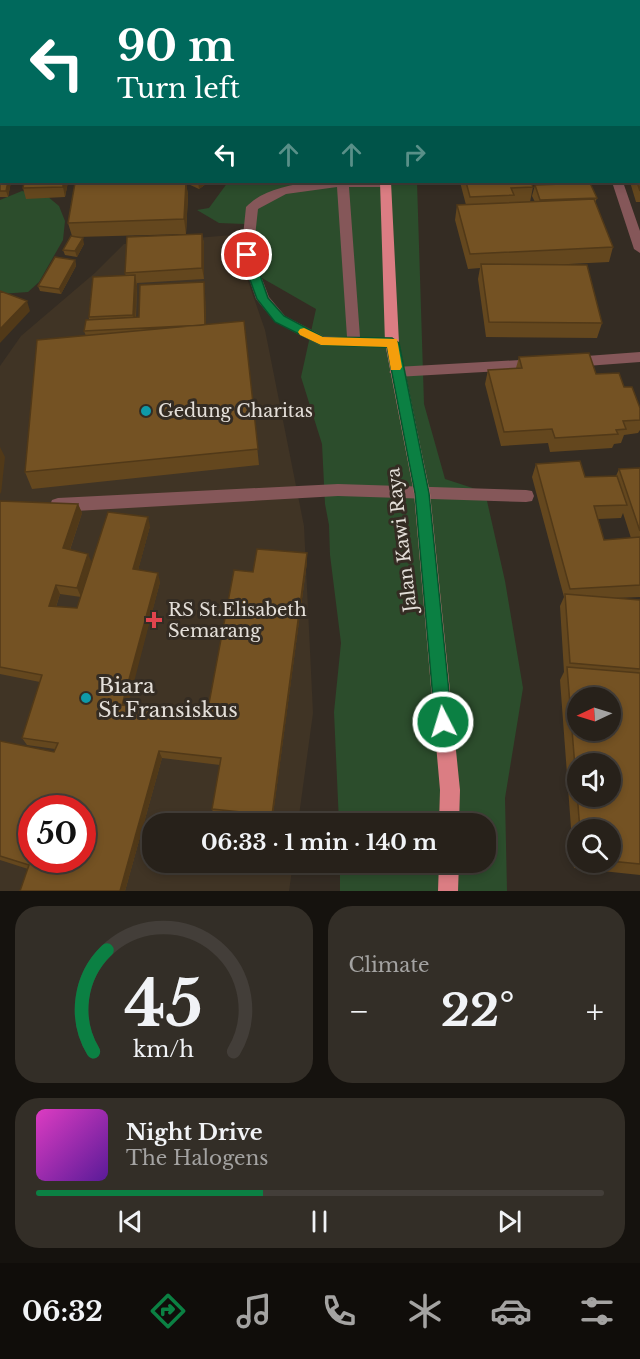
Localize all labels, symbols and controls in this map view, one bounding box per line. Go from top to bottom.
text: 90 m [117,20,235,72]
icon: left [18,24,96,102]
text: Turn left [117,72,240,105]
icon: left [209,138,242,171]
icon: ahead [272,138,305,171]
icon: ahead [335,138,368,171]
icon: right [398,138,431,171]
pin [221,229,272,280]
icon: arrive [230,238,263,271]
place label: Gedung Charitas [158,400,313,422]
marker: Gedung Charitas [139,404,153,418]
street label: Jalan Kawi Raya [382,467,422,615]
place label: RS St.Elisabeth Semarang [168,599,307,642]
marker: RS St.Elisabeth Semarang [145,611,163,629]
place label: Biara St.Fransiskus [98,673,238,723]
north arrow [567,687,621,741]
map controls [567,687,621,873]
position arrow [411,690,475,754]
marker: Biara St.Fransiskus [79,691,93,705]
button: sound [567,753,621,807]
speed limit sign: 50 [18,795,96,873]
button: search [567,819,621,873]
text: 06:33 · 1 min · 140 m [201,829,437,856]
text: Climate [349,953,429,977]
text: 45 [124,965,203,1043]
text: 22° [441,982,514,1038]
text: − [349,991,369,1032]
text: + [586,991,604,1032]
text: km/h [133,1036,194,1063]
text: Night Drive [126,1119,263,1146]
text: The Halogens [126,1146,268,1170]
icon: previous [114,1205,147,1238]
icon: pause [303,1205,336,1238]
icon: next [493,1205,526,1238]
icon: directions [147,1290,189,1332]
icon: music [233,1290,275,1332]
icon: phone [318,1290,360,1332]
icon: climate [404,1290,446,1332]
icon: car [490,1290,532,1332]
icon: filters [576,1290,618,1332]
text: 06:32 [22,1295,103,1328]

